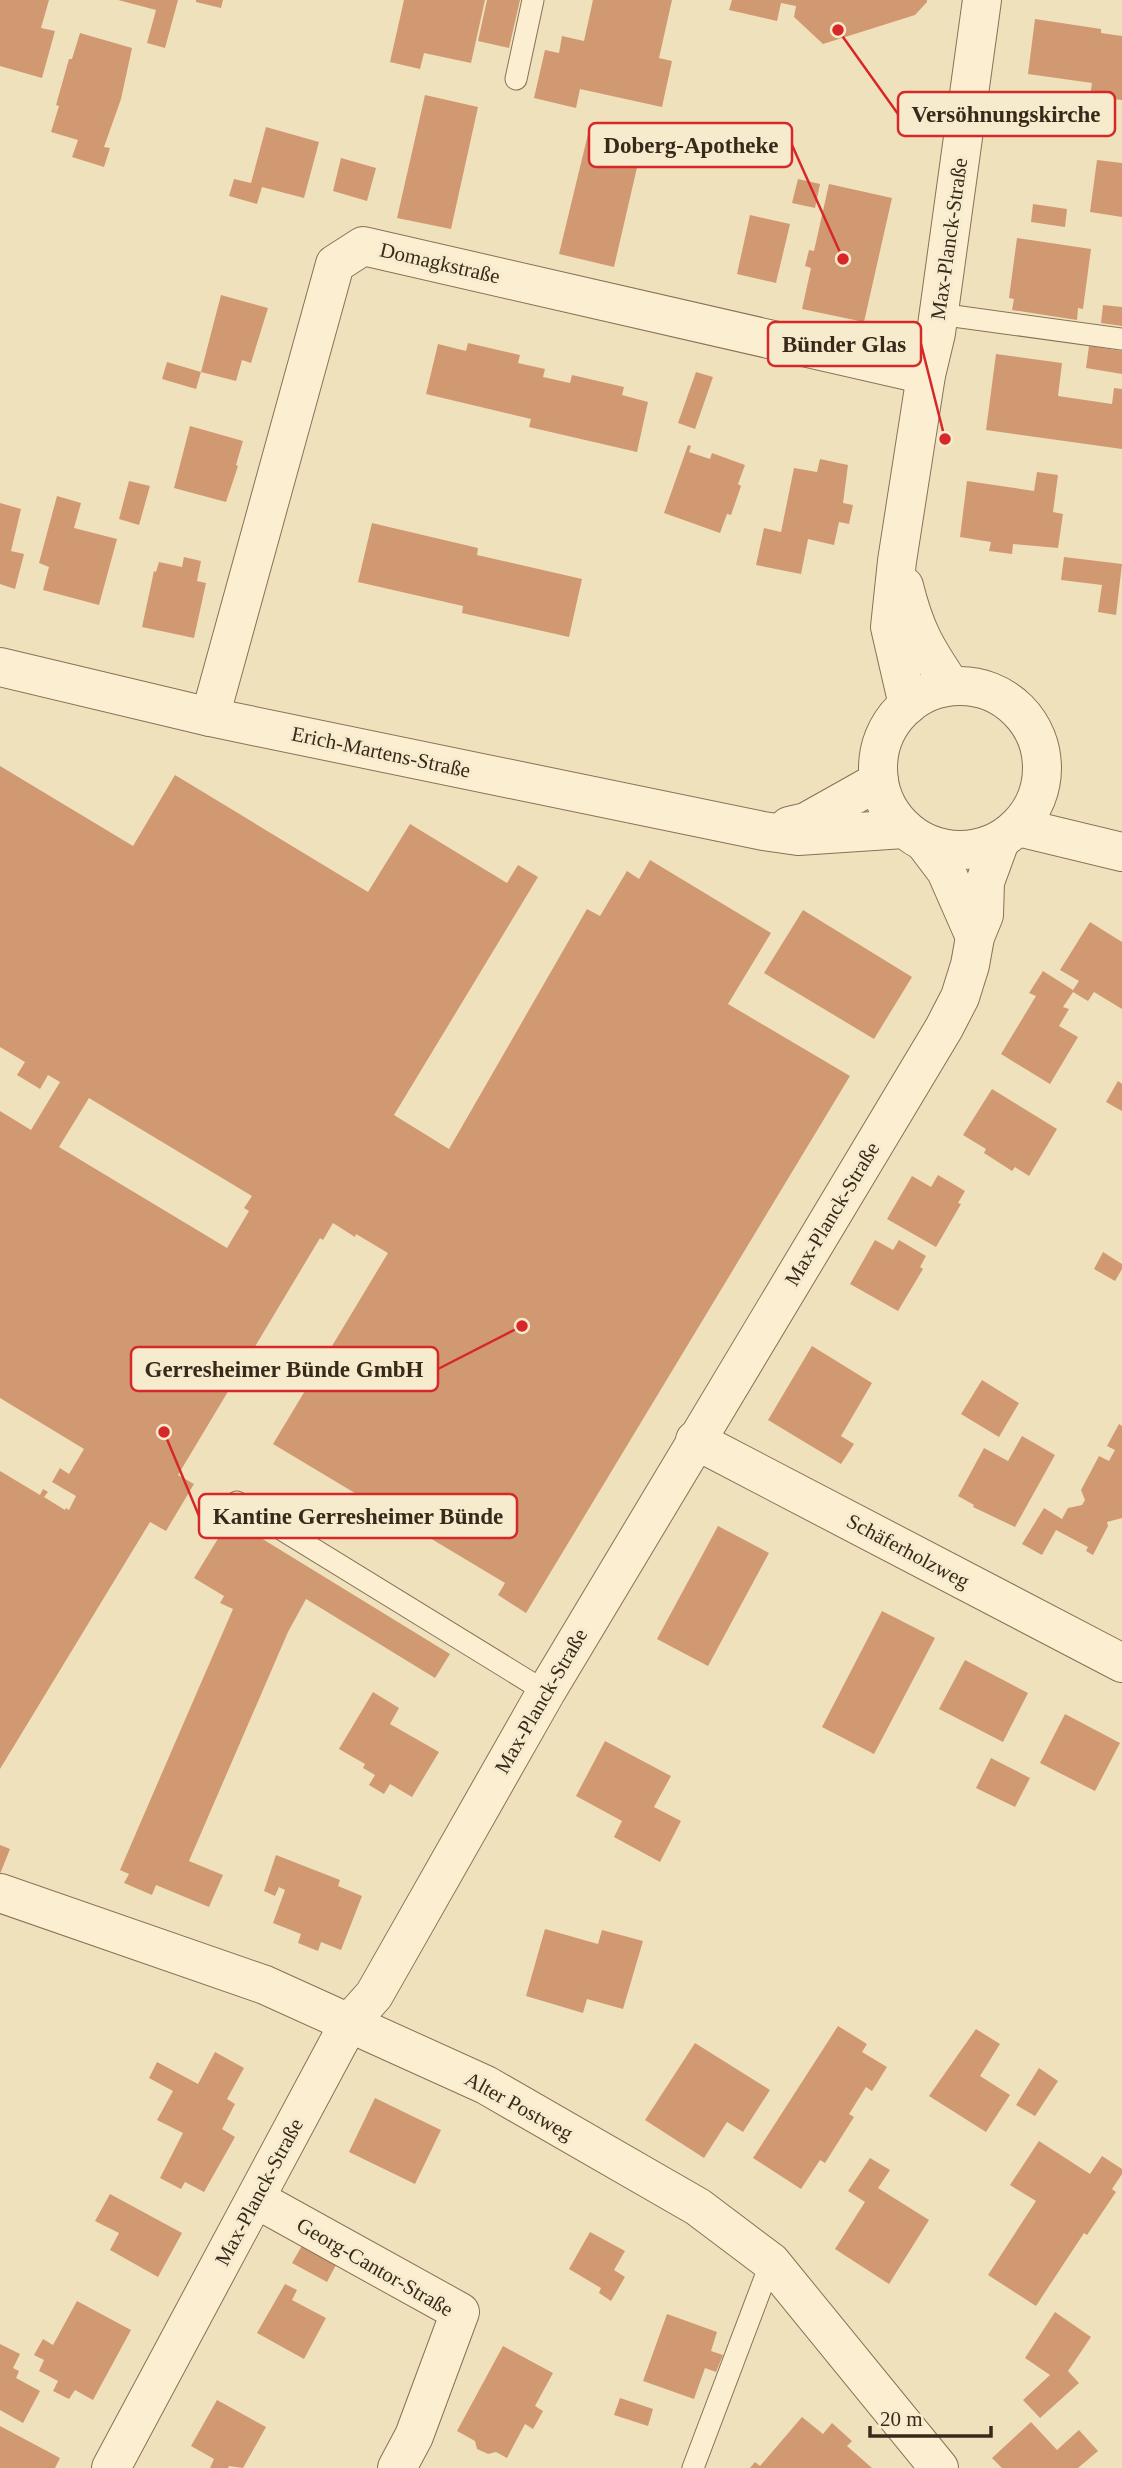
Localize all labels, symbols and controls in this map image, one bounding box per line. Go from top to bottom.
callout: Versöhnungskirche [898,92,1115,136]
text: Versöhnungskirche [911,102,1101,127]
callout: Doberg-Apotheke [589,123,792,167]
text: Doberg-Apotheke [603,133,779,158]
street label: Max-Planck-Straße [926,156,972,322]
street label: Domagkstraße [378,238,502,288]
callout: Bünder Glas [768,322,921,366]
text: Bünder Glas [782,332,906,357]
street label: Erich-Martens-Straße [290,721,472,783]
street label: Max-Planck-Straße [780,1138,884,1290]
callout: Gerresheimer Bünde GmbH [131,1347,438,1391]
text: Gerresheimer Bünde GmbH [145,1357,424,1382]
callout: Kantine Gerresheimer Bünde [199,1494,517,1538]
text: Kantine Gerresheimer Bünde [213,1504,503,1529]
street label: Schäferholzweg [843,1509,974,1594]
street label: Max-Planck-Straße [490,1624,592,1778]
street label: Alter Postweg [461,2067,578,2146]
street label: Max-Planck-Straße [210,2114,308,2270]
street label: Georg-Cantor-Straße [293,2212,457,2322]
scale bar [870,2394,991,2438]
text: 20 m [880,2407,923,2431]

